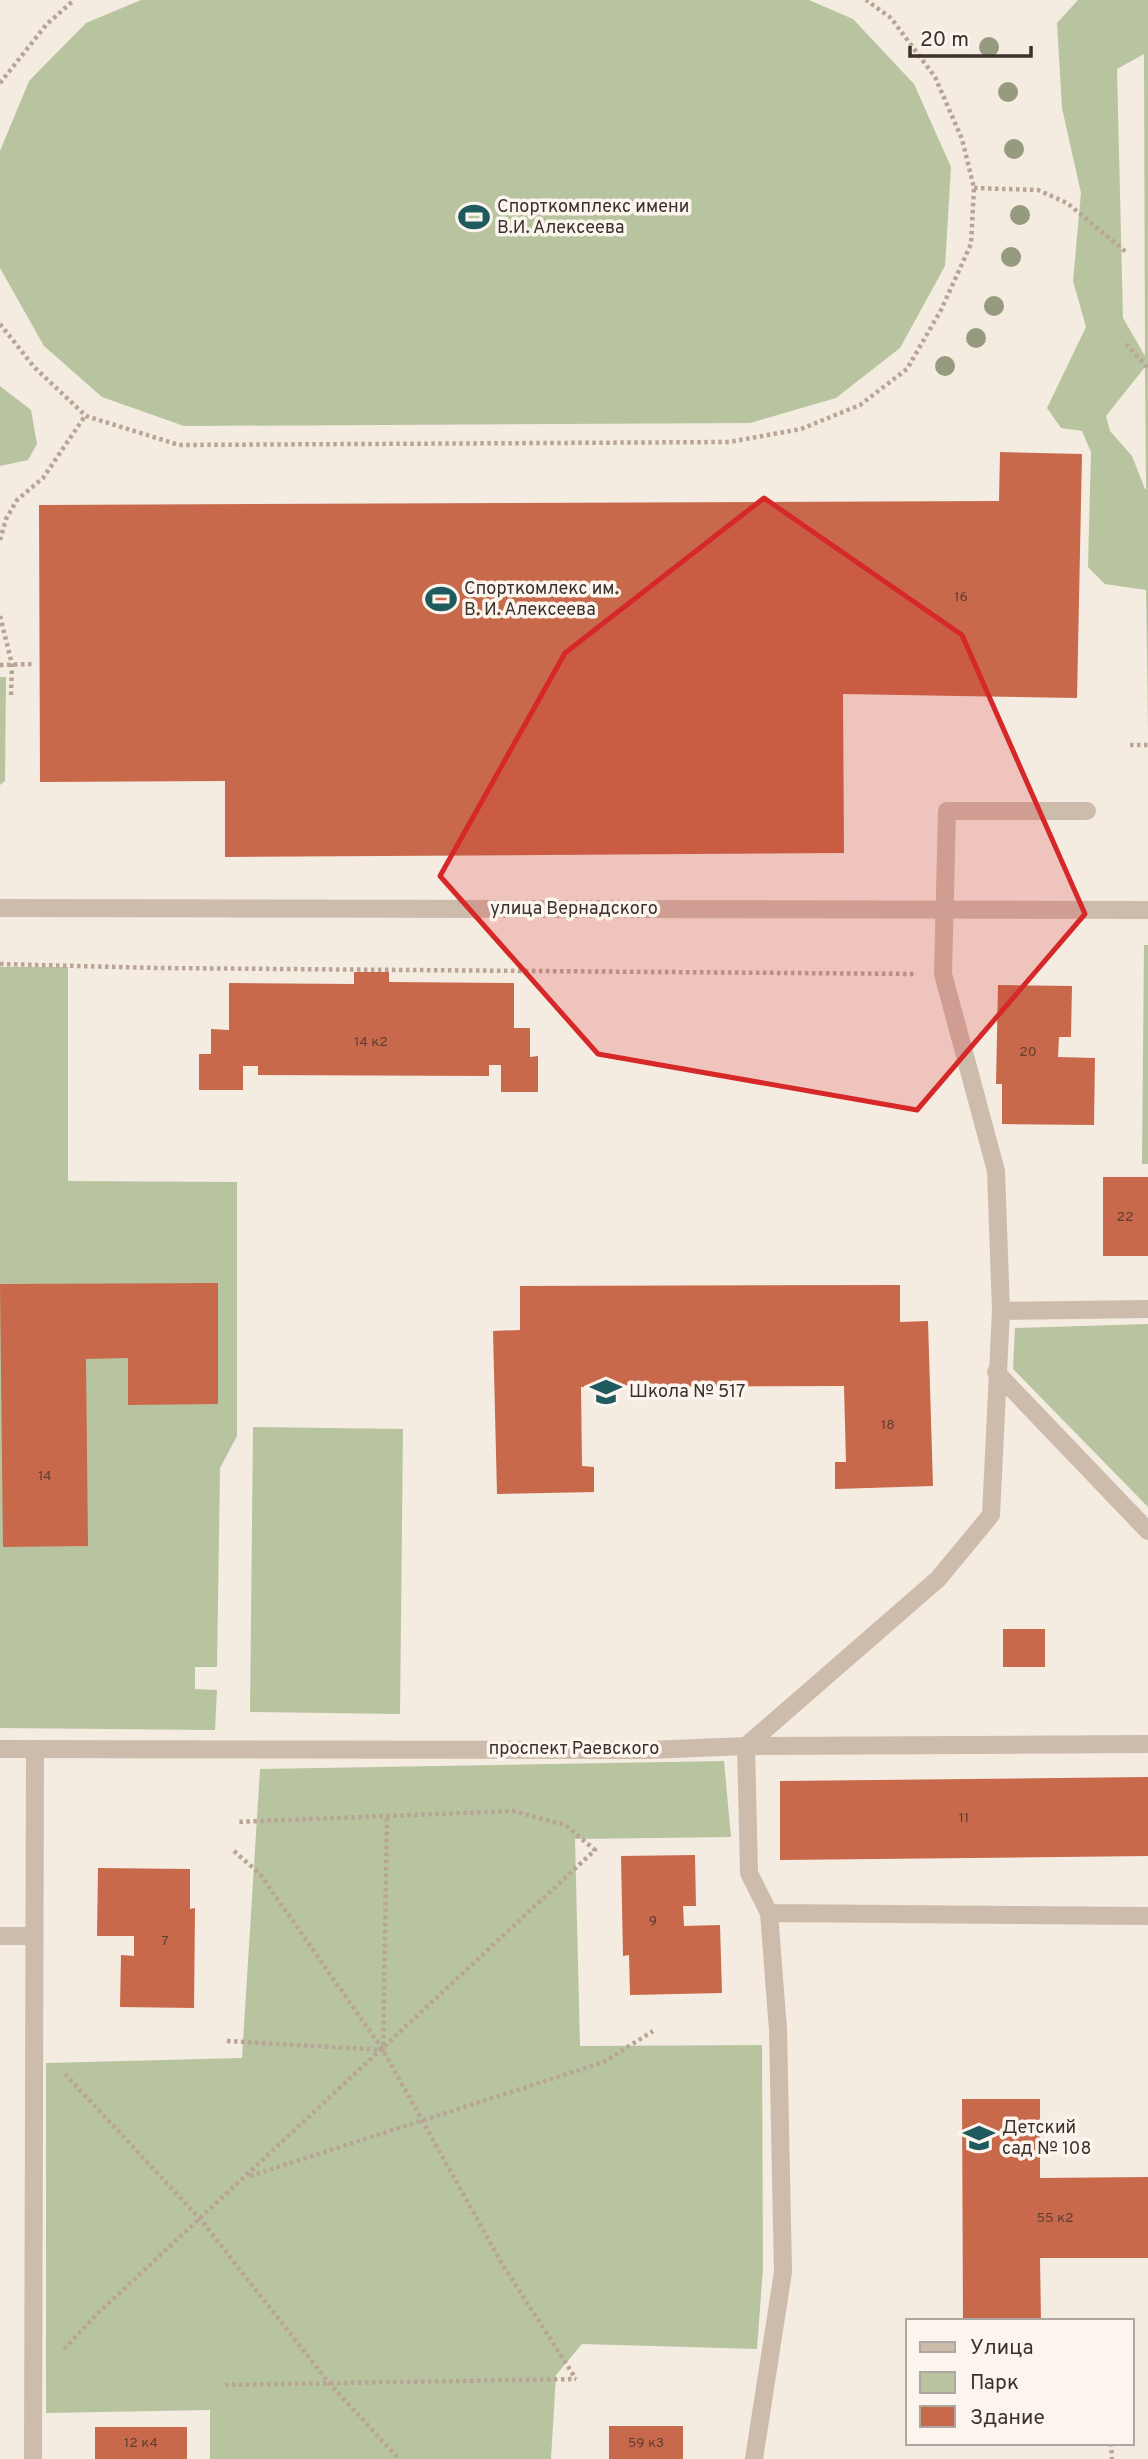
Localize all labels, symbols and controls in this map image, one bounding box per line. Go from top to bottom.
scale bar [910,14,1031,58]
text: 20 m [920,27,969,54]
place label: Спорткомплекс имени В.И. Алексеева [497,196,689,240]
sports icon: Спорткомплекс имени В.И. Алексеева [457,200,491,234]
place label: Спорткомлекс им. В. И. Алексеева [464,578,619,622]
sports icon: Спорткомлекс им. В. И. Алексеева [424,582,458,616]
house number: 16 [954,589,968,606]
street label: улица Вернадского [490,898,658,921]
house number: 14 к2 [354,1034,388,1051]
house number: 20 [1019,1044,1037,1061]
house number: 22 [1116,1209,1134,1226]
school or university icon: Школа № 517 [589,1375,623,1409]
place label: Школа № 517 [629,1381,745,1404]
house number: 18 [881,1417,895,1434]
house number: 14 [38,1468,52,1485]
street label: проспект Раевского [489,1738,659,1761]
house number: 11 [959,1810,969,1827]
house number: 9 [649,1913,657,1930]
house number: 7 [161,1933,169,1950]
place label: Детский сад № 108 [1002,2117,1091,2161]
school or university icon: Детский сад № 108 [962,2121,996,2155]
house number: 55 к2 [1036,2210,1074,2227]
legend [906,2319,1134,2445]
text: Улица [970,2335,1034,2362]
text: Парк [970,2370,1019,2397]
text: Здание [970,2405,1045,2432]
house number: 12 к4 [124,2435,158,2452]
house number: 59 к3 [628,2435,664,2452]

